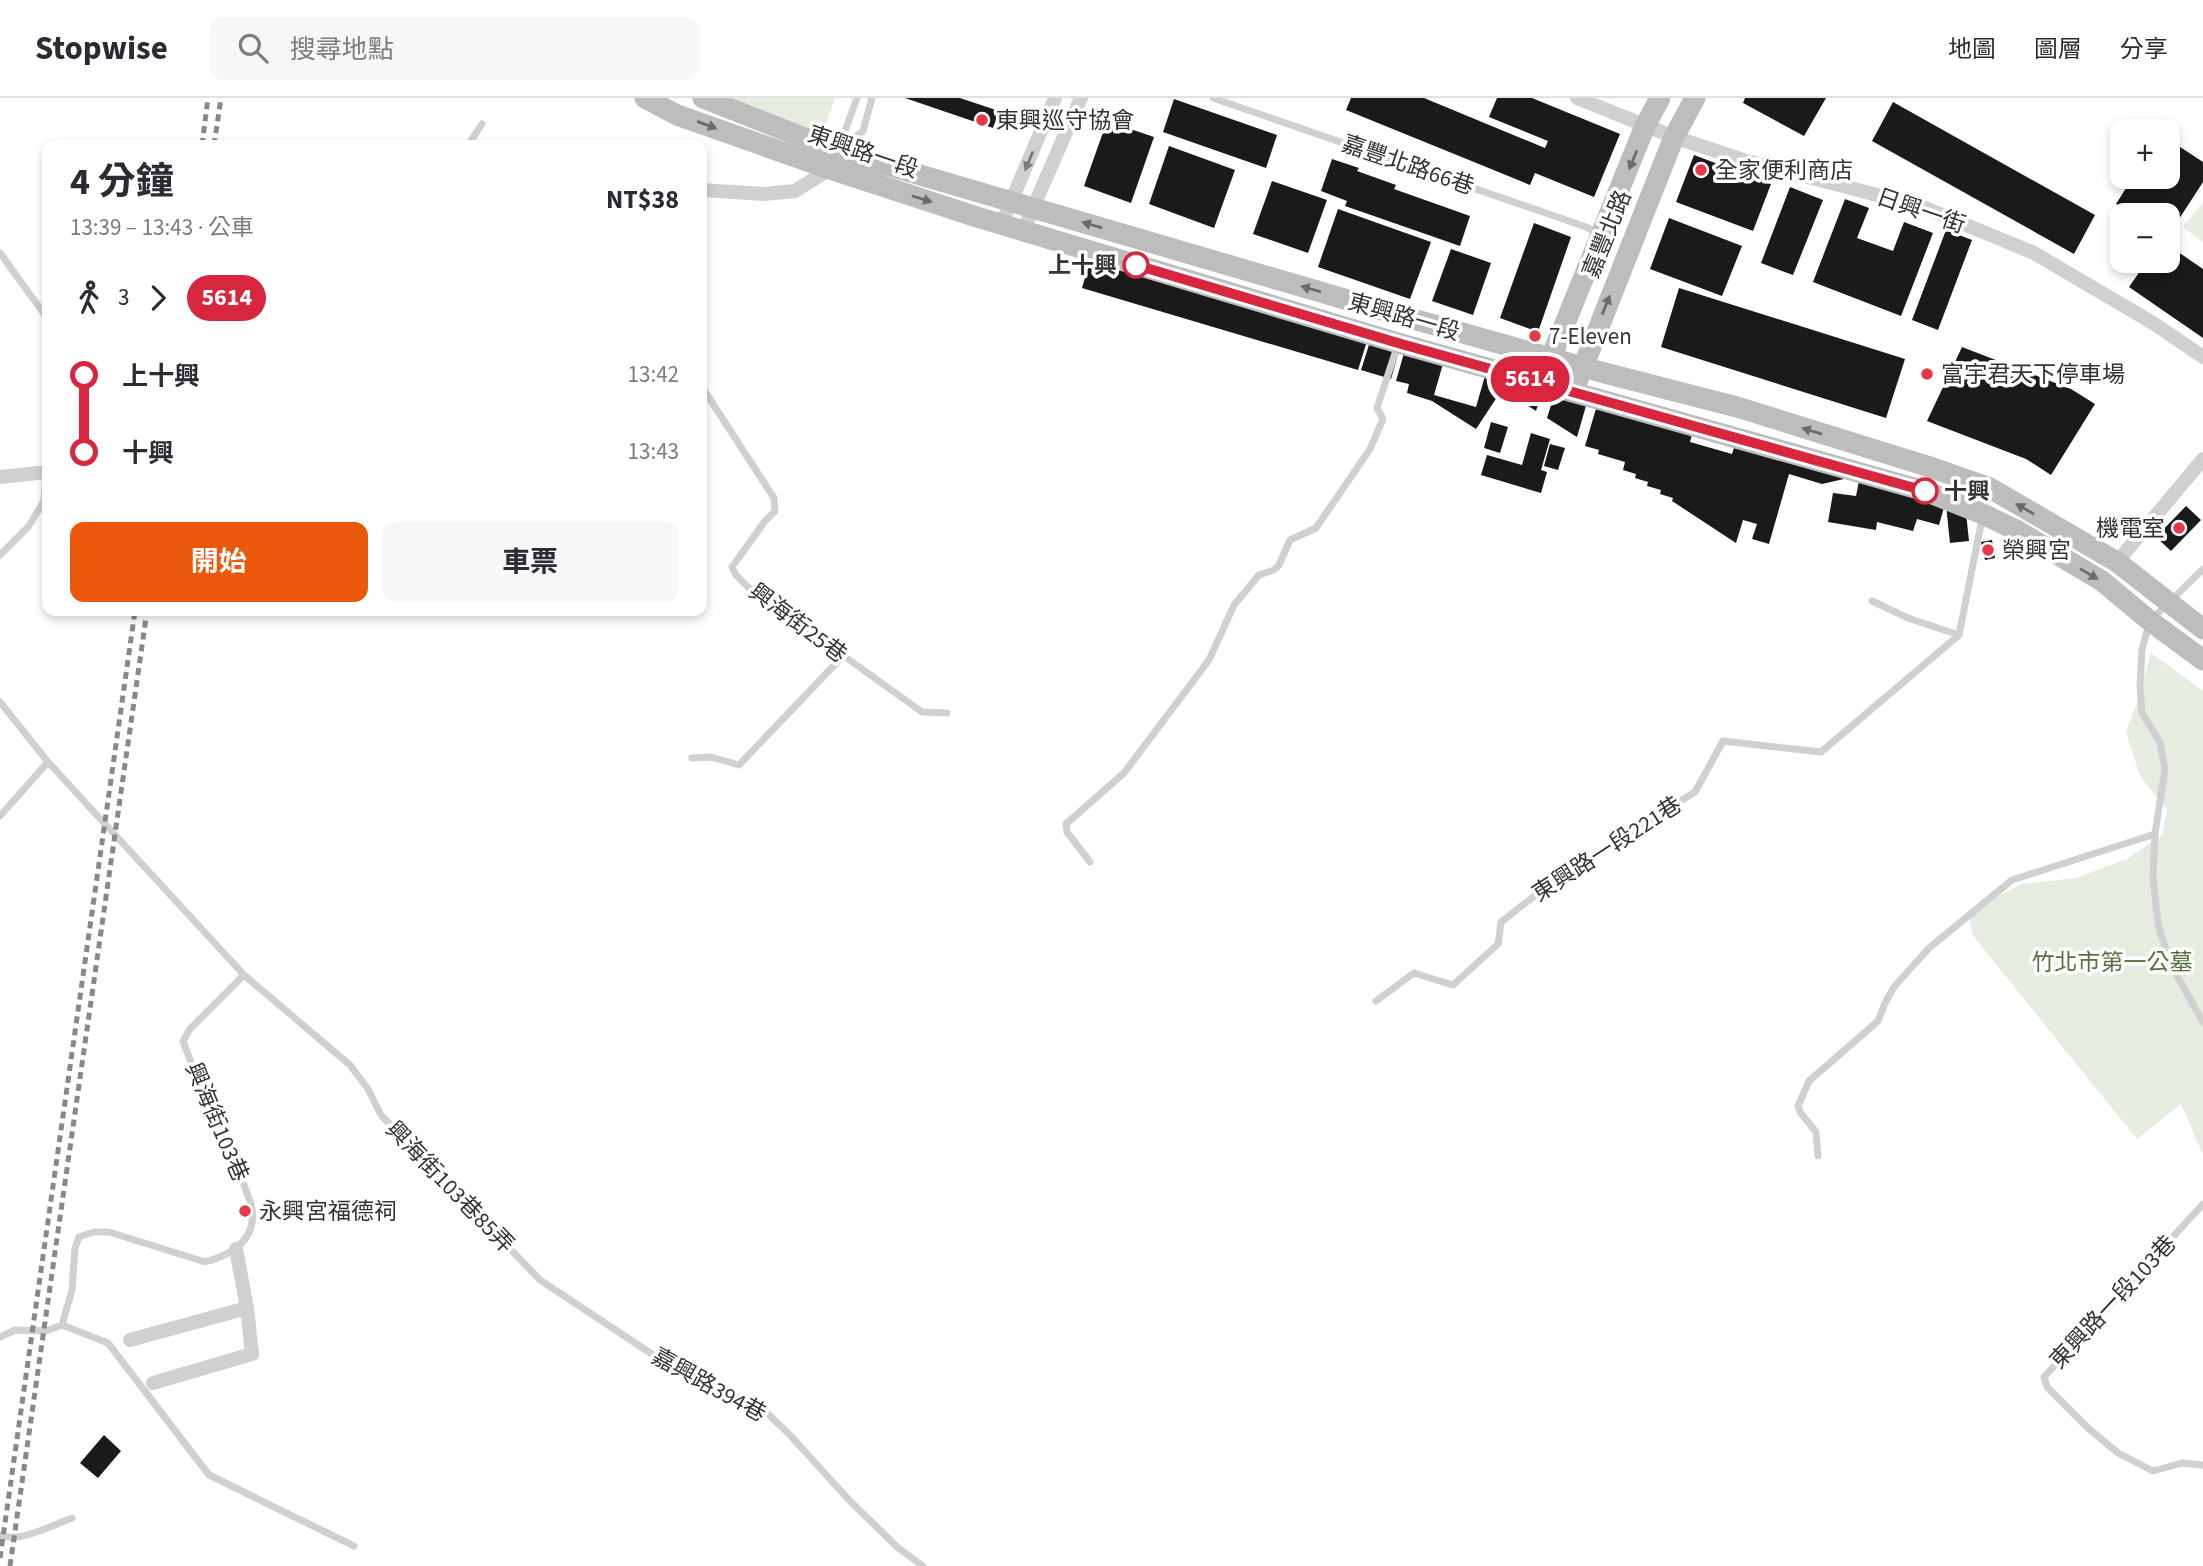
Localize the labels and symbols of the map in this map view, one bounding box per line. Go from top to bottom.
place label: 東興巡守協會 [996,104,1134,137]
marker: 東興巡守協會 [974,112,990,128]
street label: 東興路一段 [803,118,923,186]
one-way arrow [696,120,717,131]
street label: 嘉豐北路66巷 [1337,127,1479,203]
one-way arrow [1023,150,1034,171]
one-way arrow [1627,150,1638,171]
place label: 全家便利商店 [1715,154,1853,187]
marker: 全家便利商店 [1693,162,1709,178]
street label: 日興一街 [1872,180,1970,242]
street label: 嘉豐北路 [1574,185,1640,283]
one-way arrow [912,194,933,205]
one-way arrow [1081,220,1102,230]
place label: 上十興 [1048,249,1117,282]
marker: 上十興 [1123,252,1149,278]
one-way arrow [1300,284,1321,294]
street label: 東興路一段 [1344,285,1464,349]
one-way arrow [1600,295,1612,315]
place label: 7-Eleven [1549,320,1632,353]
marker: 7-Eleven [1527,328,1543,344]
line badge: 5614 [1481,356,1579,402]
place label: 富宇君天下停車場 [1941,358,2125,391]
marker: 富宇君天下停車場 [1919,366,1935,382]
one-way arrow [1802,425,1823,435]
place label: 十興 [1944,475,1990,508]
marker: 十興 [1912,478,1938,504]
one-way arrow [2016,503,2035,515]
place label: 機電室 [2096,512,2165,545]
marker: 機電室 [2171,520,2187,536]
place label: 榮興宮 [2002,534,2071,567]
marker: 榮興宮 [1980,542,1996,558]
one-way arrow [2080,568,2099,580]
street label: 興海街25巷 [742,575,854,671]
street label: 東興路一段221巷 [1526,788,1688,910]
park label: 竹北市第一公墓 [2032,946,2193,979]
street label: 興海街103巷 [177,1057,257,1187]
street label: 興海街103巷85弄 [378,1114,522,1260]
place label: 永興宮福德祠 [259,1195,397,1228]
marker: 永興宮福德祠 [237,1203,253,1219]
street label: 東興路一段103巷 [2042,1228,2184,1376]
street label: 嘉興路394巷 [646,1340,772,1430]

